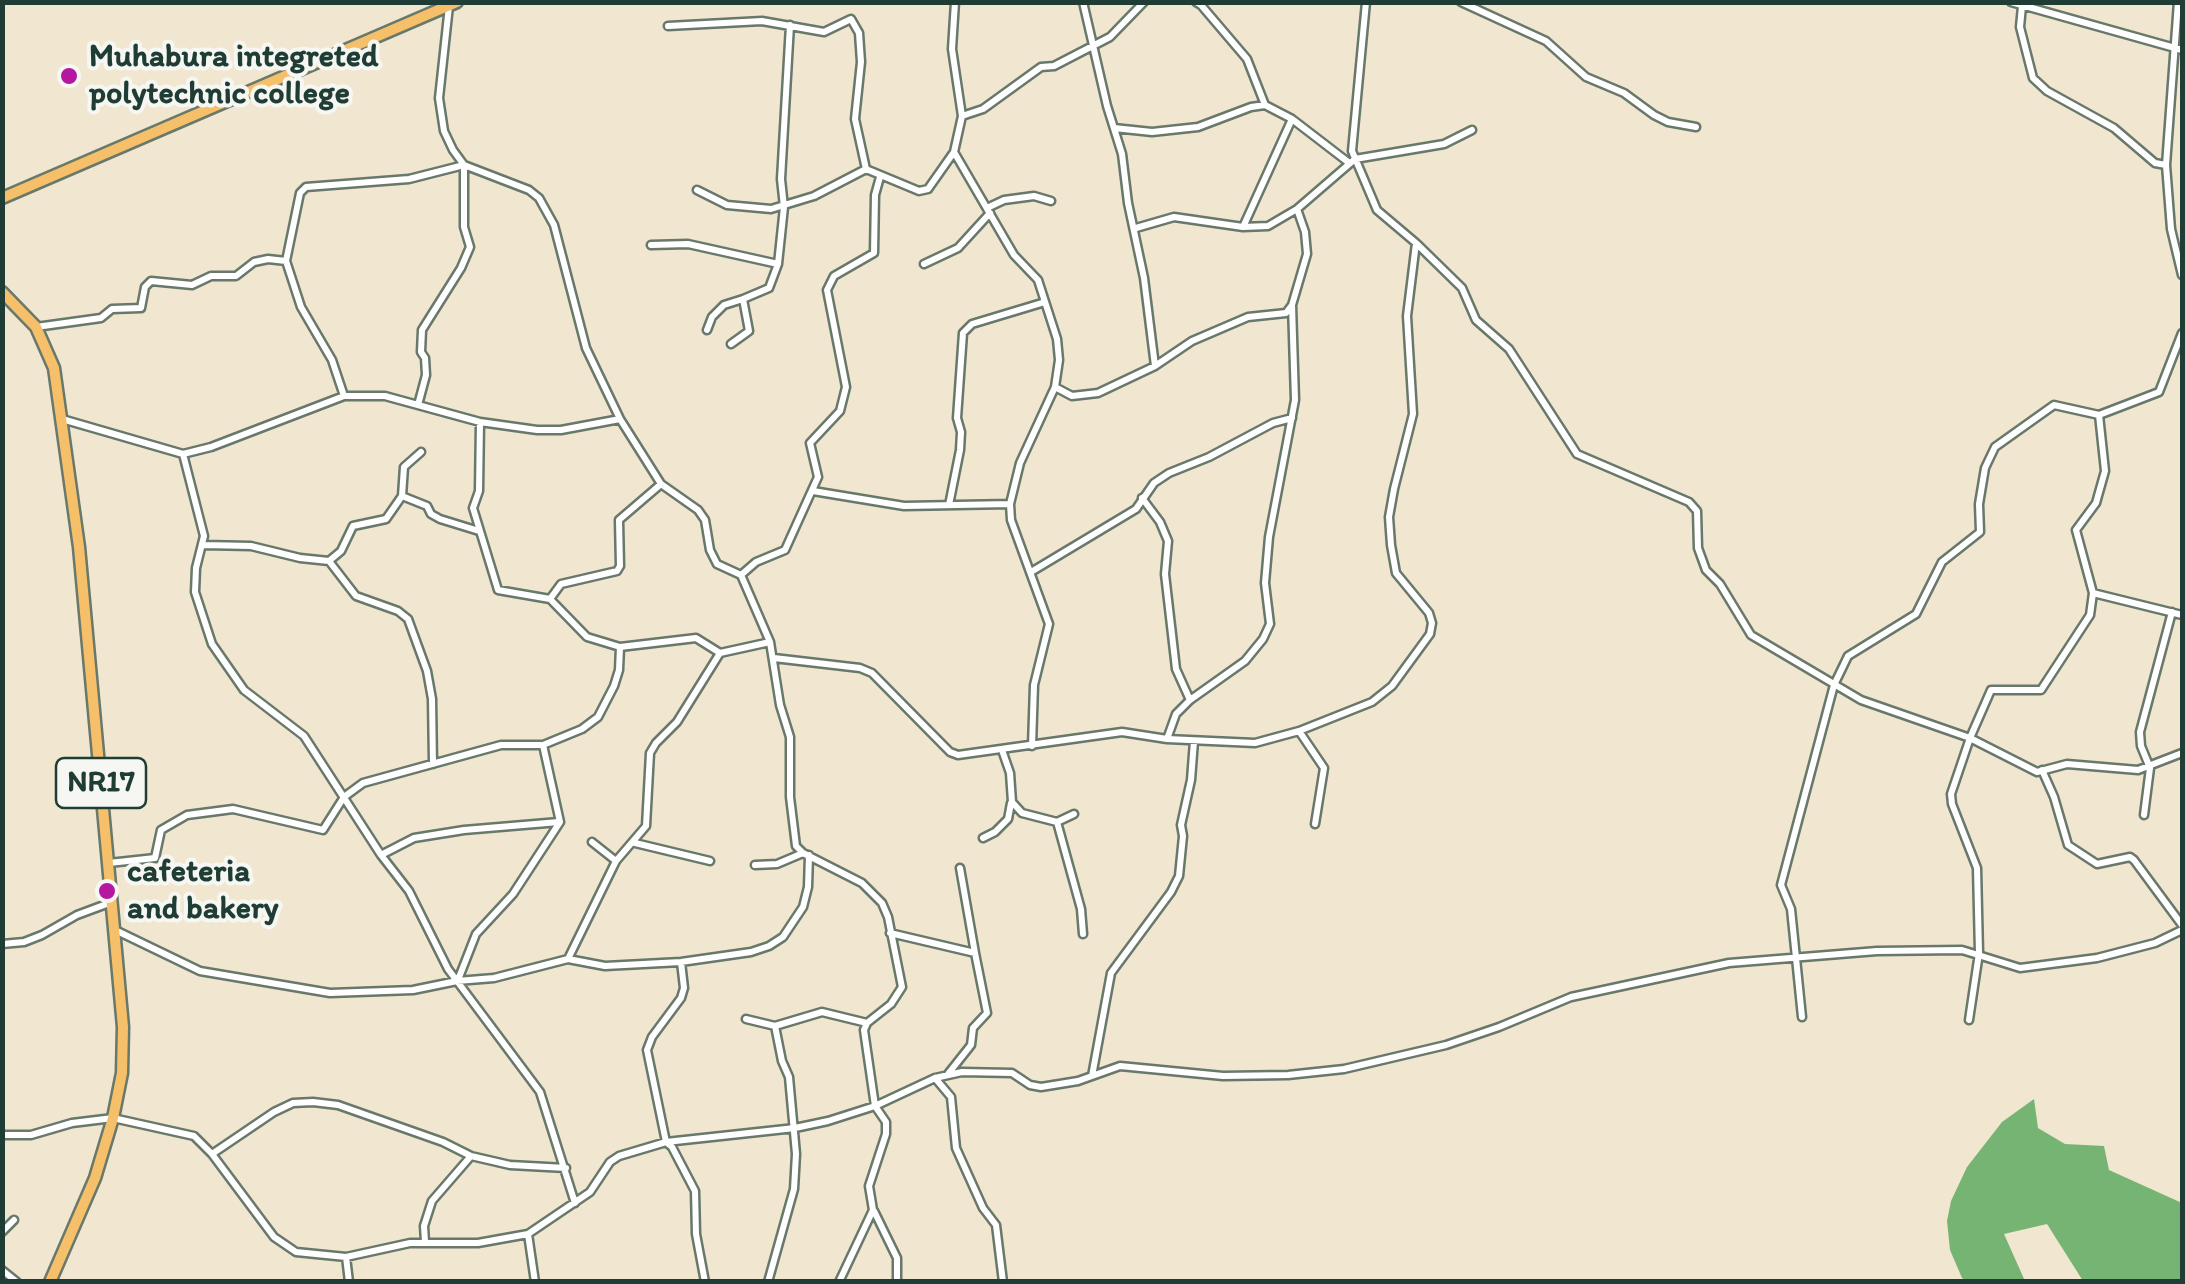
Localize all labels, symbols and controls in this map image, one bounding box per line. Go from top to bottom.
place label: Muhabura integreted polytechnic college [89,39,378,114]
marker: Muhabura integreted polytechnic college [58,65,80,87]
road number: NR17 [56,758,146,808]
place label: cafeteria and bakery [127,854,279,929]
marker: cafeteria and bakery [96,880,118,902]

